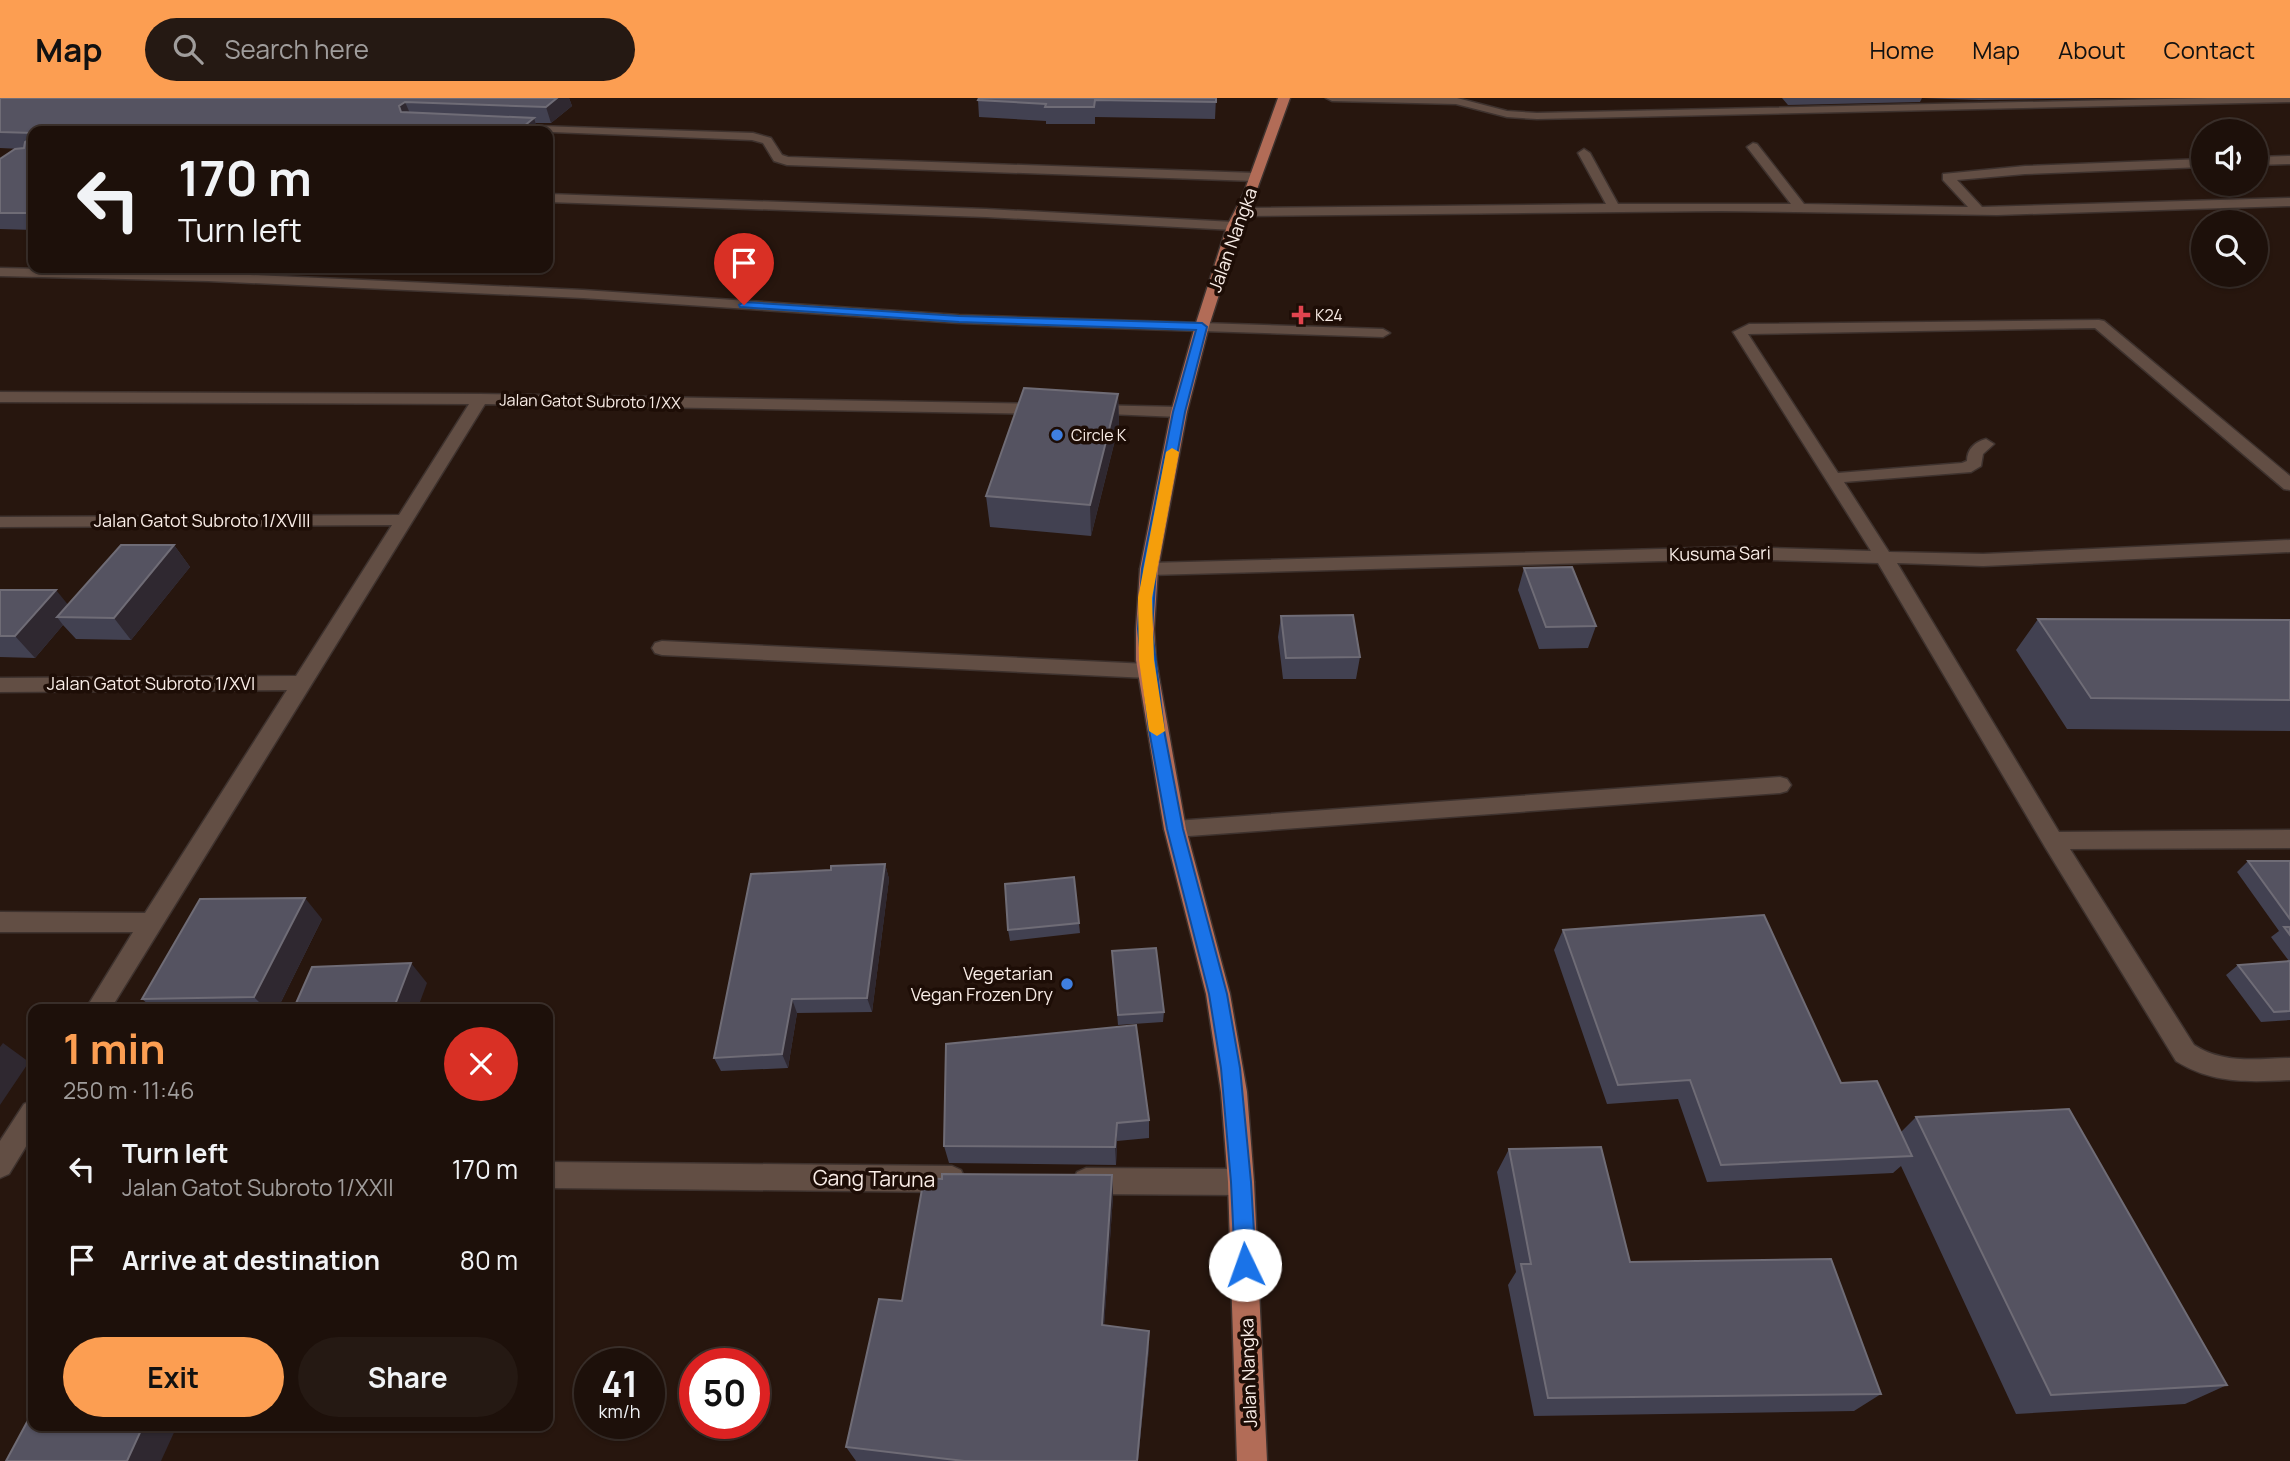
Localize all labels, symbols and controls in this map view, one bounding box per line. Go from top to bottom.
search box [145,18,635,81]
text: Map [35,27,103,72]
icon: search [169,30,207,68]
text: Search here [225,31,369,67]
text: Home [1869,33,1934,66]
text: Map [1972,33,2020,66]
text: About [2058,33,2126,66]
text: Contact [2164,33,2255,66]
map controls [2191,119,2268,287]
button: sound [2191,119,2268,196]
text: 170 m [178,144,312,211]
icon: left [63,154,154,245]
street label: Jalan Nangka [1202,184,1262,295]
text: Turn left [178,208,302,252]
button: search [2191,210,2268,287]
pin [714,233,774,305]
icon: arrive [725,244,763,282]
place label: K24 [1315,304,1343,326]
marker: K24 [1293,307,1309,323]
street label: Jalan Gatot Subroto 1/XX [499,388,681,414]
place label: Circle K [1071,424,1127,446]
marker: Circle K [1049,427,1065,443]
street label: Jalan Gatot Subroto 1/XVIII [94,508,310,532]
street label: Kusuma Sari [1669,540,1771,566]
street label: Jalan Gatot Subroto 1/XVI [47,671,255,695]
place label: Vegetarian Vegan Frozen Dry [911,961,1054,1006]
marker: Vegetarian Vegan Frozen Dry [1059,976,1075,992]
text: 1 min [63,1019,166,1077]
button: close [444,1027,518,1101]
text: 250 m · 11:46 [63,1074,195,1106]
text: Turn left [122,1135,229,1171]
icon: left [63,1150,101,1188]
text: 170 m [452,1151,518,1187]
street label: Gang Taruna [813,1163,935,1193]
text: Jalan Gatot Subroto 1/XXII [122,1171,394,1203]
position arrow [1208,1228,1282,1302]
icon: arrive [63,1241,101,1279]
text: Arrive at destination [122,1242,380,1278]
text: 80 m [460,1242,518,1278]
street label: Jalan Nangka [1234,1318,1262,1428]
button: Exit [63,1337,284,1417]
button: Share [298,1337,518,1417]
speed limit sign: 50 [679,1348,770,1439]
text: 41 [601,1360,638,1408]
text: km/h [599,1399,640,1423]

